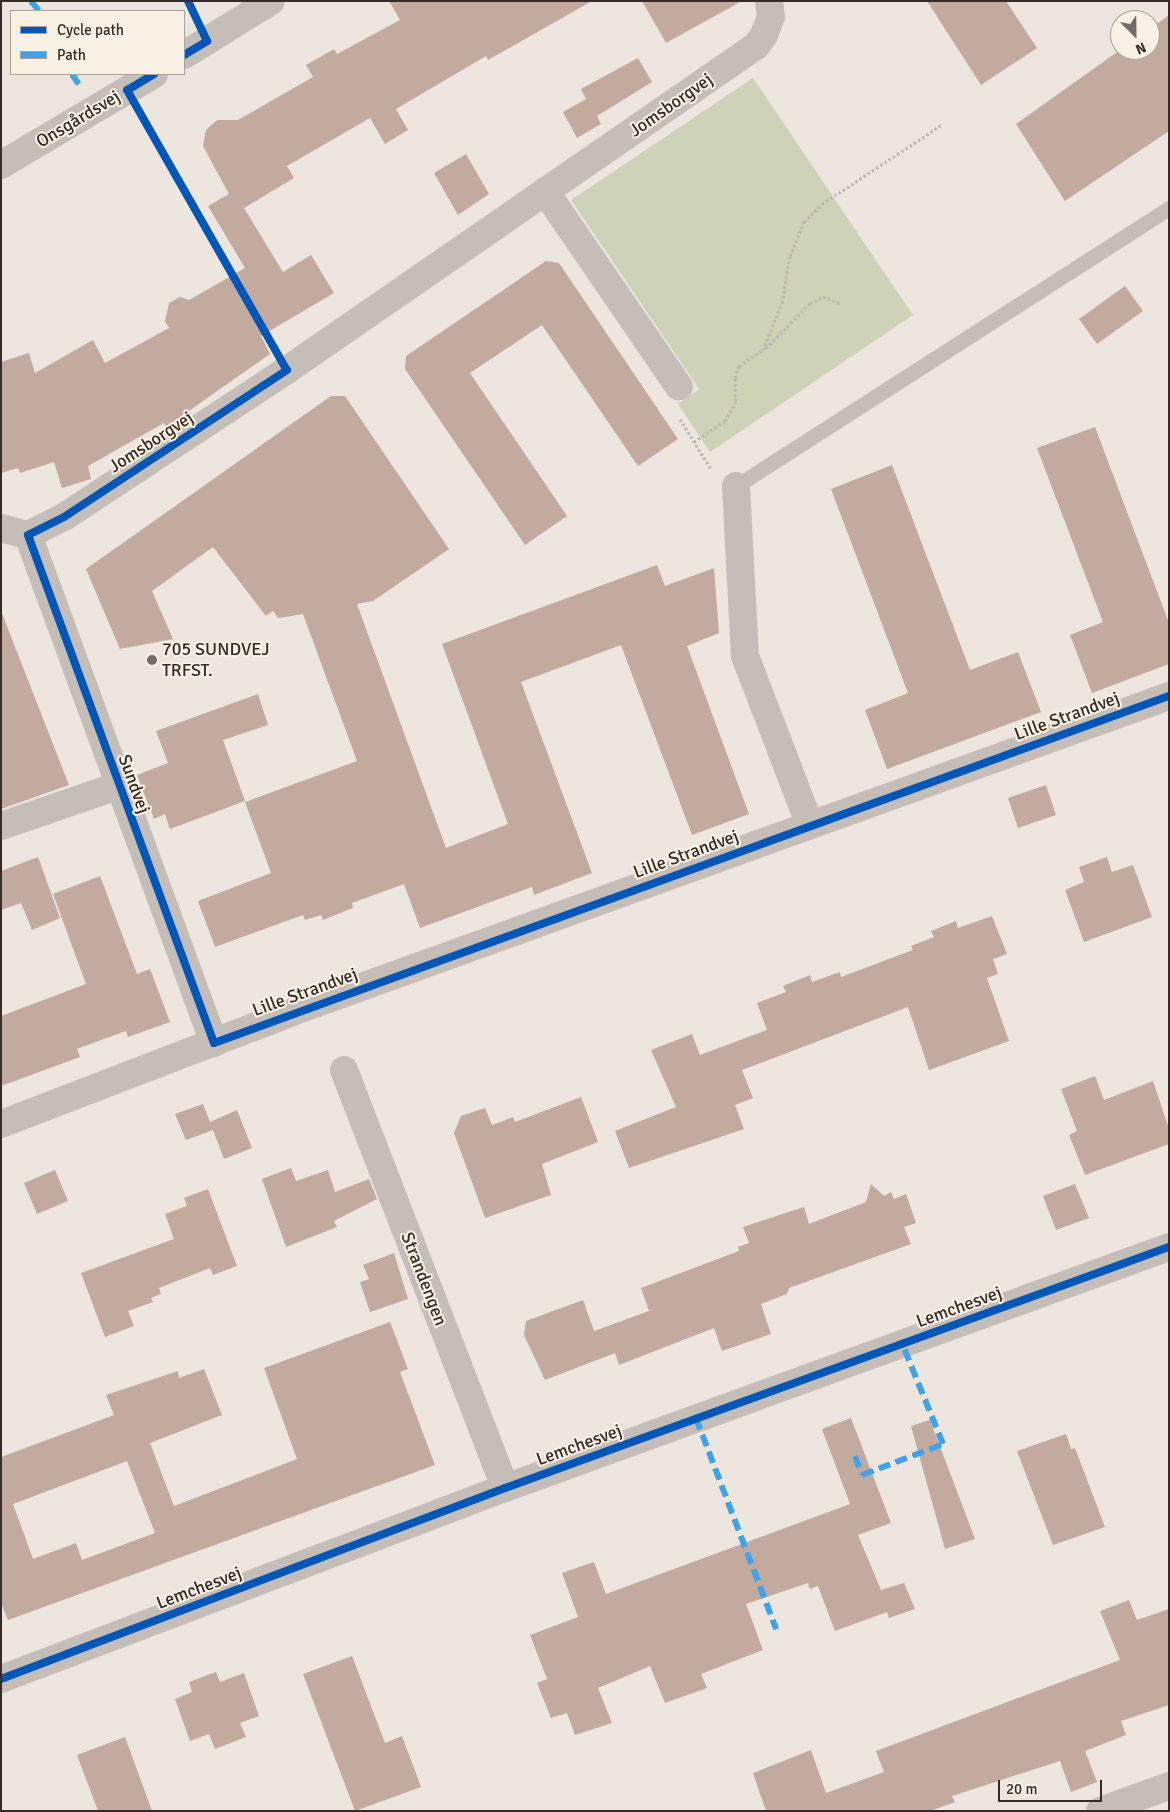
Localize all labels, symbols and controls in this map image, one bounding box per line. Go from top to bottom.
legend [10,10,185,75]
north arrow [1110,10,1160,60]
text: Cycle path [57,21,124,39]
text: N [1133,39,1148,58]
text: Path [57,46,86,64]
street label: Jomsborgvej [625,68,717,142]
street label: Onsgårdsvej [32,86,124,152]
street label: Jomsborgvej [105,407,197,477]
place label: 705 SUNDVEJ TRFST. [162,639,270,682]
marker: 705 SUNDVEJ TRFST. [146,654,158,666]
street label: Lille Strandvej [1011,687,1123,745]
street label: Sundvej [113,752,155,816]
street label: Lille Strandvej [630,825,742,883]
street label: Lille Strandvej [249,963,361,1021]
street label: Strandengen [396,1229,452,1329]
street label: Lemchesvej [913,1282,1005,1332]
street label: Lemchesvej [533,1420,625,1470]
street label: Lemchesvej [153,1562,245,1614]
scale bar [1000,1770,1104,1802]
text: 20 m [1006,1780,1037,1798]

